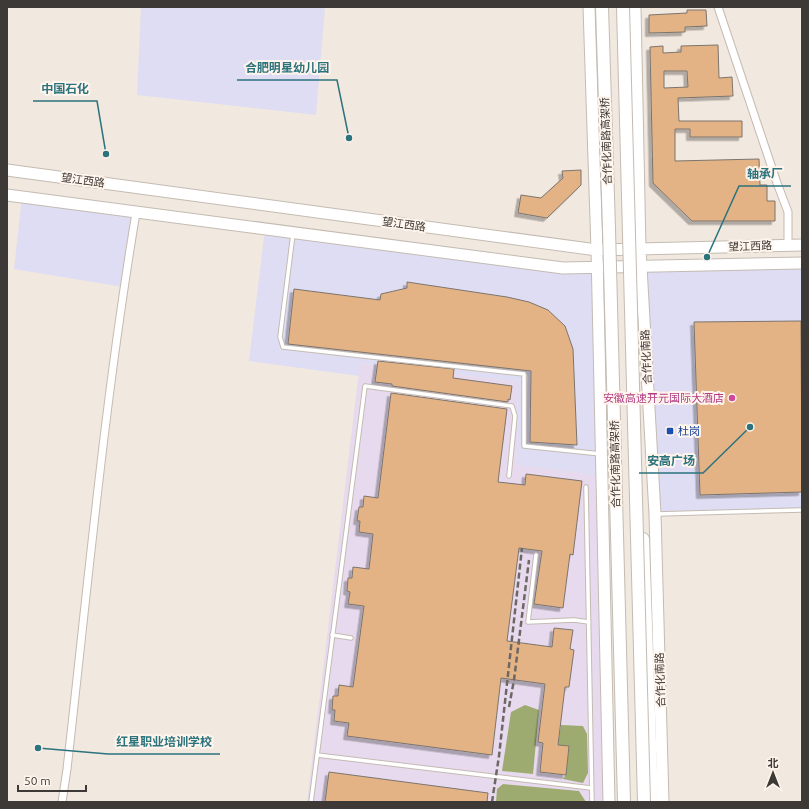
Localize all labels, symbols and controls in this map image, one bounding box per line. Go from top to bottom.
callout: 合肥明星幼儿园 [237,56,337,80]
text: 合肥明星幼儿园 [245,61,329,74]
callout: 中国石化 [33,77,97,101]
text: 中国石化 [41,82,89,95]
street label: 合作化南路高架桥 [598,97,614,185]
callout: 轴承厂 [739,162,791,186]
text: 轴承厂 [747,167,783,180]
street label: 望江西路 [60,171,106,189]
street label: 望江西路 [381,215,427,233]
street label: 望江西路 [728,239,772,253]
street label: 合作化南路 [639,329,653,385]
place label: 安徽高速开元国际大酒店 [603,392,724,404]
marker: 安徽高速开元国际大酒店 [727,393,737,403]
street label: 合作化南路高架桥 [608,420,622,508]
place label: 杜岗 [678,425,700,437]
marker: 杜岗 [665,426,675,436]
callout: 安高广场 [639,449,703,473]
text: 安高广场 [647,454,695,467]
street label: 合作化南路 [653,652,667,708]
callout: 红星职业培训学校 [108,730,220,754]
text: 红星职业培训学校 [116,735,212,748]
north arrow [753,753,793,793]
text: 北 [768,757,779,769]
scale bar [18,767,86,793]
text: 50 m [24,774,51,787]

